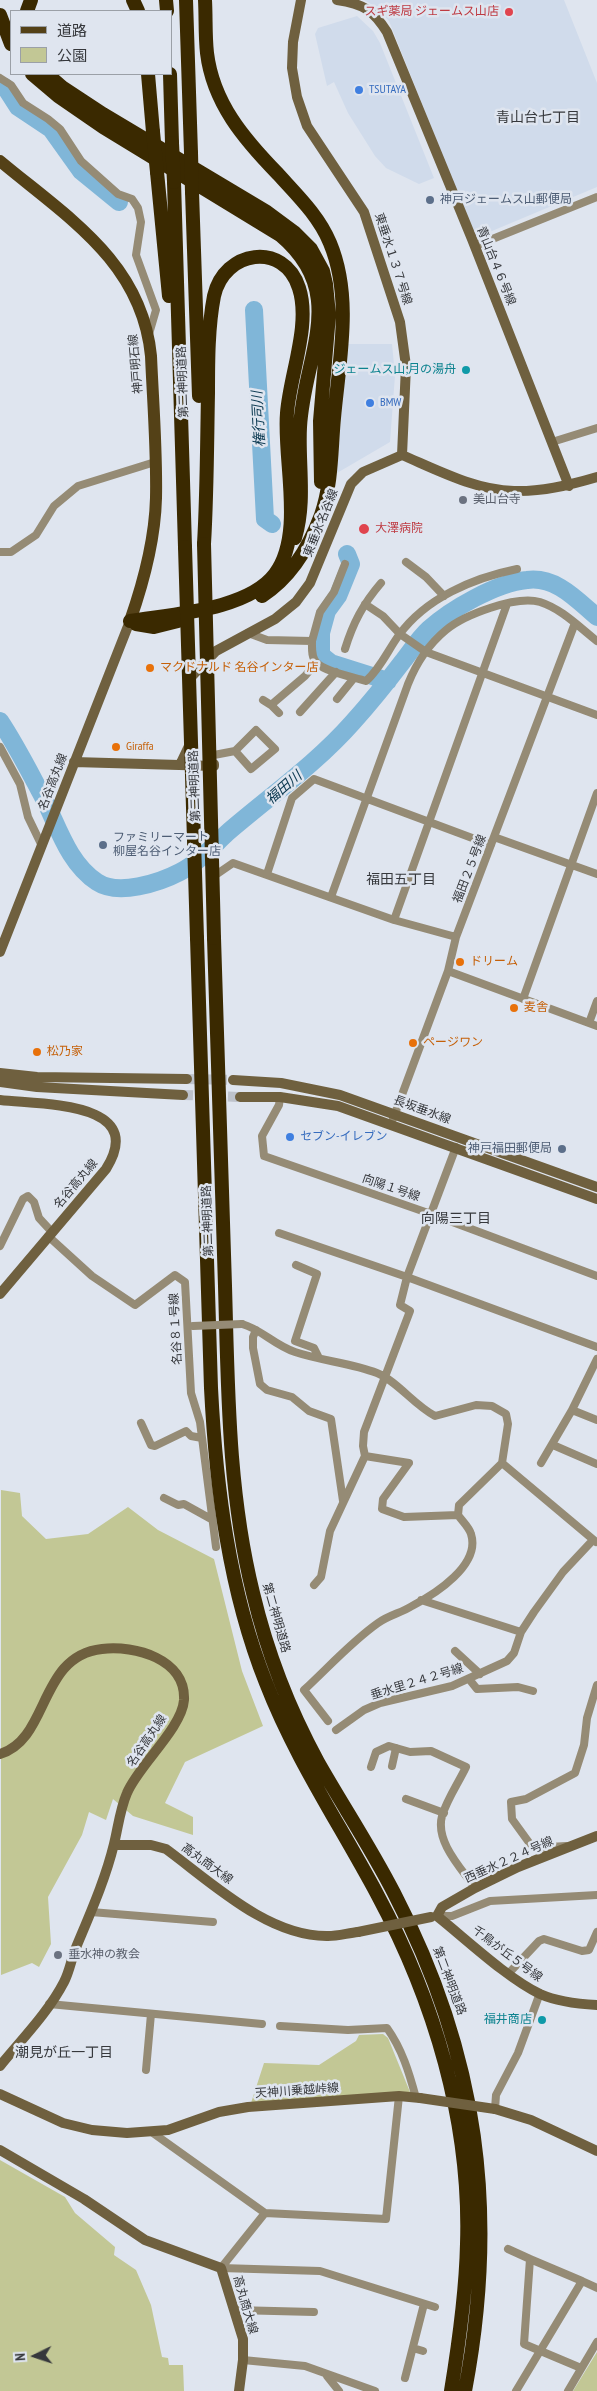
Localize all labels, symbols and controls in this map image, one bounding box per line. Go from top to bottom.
place label: スギ薬局 ジェームス山店 [364,5,499,19]
marker: スギ薬局 ジェームス山店 [503,6,515,18]
legend [10,10,172,75]
text: 道路 [57,21,87,40]
text: 公園 [57,46,87,65]
place label: TSUTAYA [369,83,406,97]
marker: TSUTAYA [353,84,365,96]
district label: 青山台七丁目 [496,110,580,126]
place label: 神戸ジェームス山郵便局 [440,193,572,207]
marker: 神戸ジェームス山郵便局 [424,194,436,206]
street label: 東垂水１３７号線 [371,211,415,307]
street label: 青山台４６号線 [474,224,518,308]
street label: 神戸明石線 [126,333,146,395]
street label: 第二神明道路 [175,346,191,418]
place label: ジェームス山;月の湯舟 [333,363,456,377]
marker: ジェームス山;月の湯舟 [460,364,472,376]
water label: 権行司川 [249,391,269,447]
place label: BMW [380,396,401,410]
marker: BMW [364,397,376,409]
street label: 東垂水名谷線 [301,487,341,559]
place label: 美山台寺 [473,493,521,507]
marker: 美山台寺 [457,494,469,506]
marker: 大澤病院 [357,522,371,536]
place label: 大澤病院 [375,522,423,536]
place label: マクドナルド 名谷インター店 [160,661,319,675]
marker: マクドナルド 名谷インター店 [144,662,156,674]
place label: Giraffa [126,740,154,754]
marker: Giraffa [110,741,122,753]
street label: 第二神明道路 [187,750,203,822]
street label: 名谷高丸線 [36,751,70,813]
water label: 福田川 [263,768,305,808]
place label: ファミリーマート 柳屋名谷インター店 [113,831,221,859]
street label: 福田２５号線 [450,833,490,905]
marker: ファミリーマート 柳屋名谷インター店 [97,839,109,851]
district label: 福田五丁目 [366,872,436,888]
place label: ドリーム [470,955,518,969]
marker: ドリーム [454,956,466,968]
place label: 麦舎 [524,1001,548,1015]
marker: 麦舎 [508,1002,520,1014]
place label: ページワン [423,1036,483,1050]
marker: ページワン [407,1037,419,1049]
place label: 松乃家 [47,1045,83,1059]
marker: 松乃家 [31,1046,43,1058]
street label: 長坂垂水線 [391,1093,453,1127]
place label: セブン-イレブン [300,1130,387,1144]
marker: セブン-イレブン [284,1131,296,1143]
place label: 神戸福田郵便局 [468,1142,552,1156]
marker: 神戸福田郵便局 [556,1143,568,1155]
street label: 名谷高丸線 [51,1156,101,1212]
street label: 向陽１号線 [360,1171,422,1205]
street label: 第二神明道路 [200,1185,216,1257]
district label: 向陽三丁目 [421,1211,491,1227]
street label: 名谷８１号線 [167,1293,185,1365]
street label: 第二神明道路 [259,1581,293,1655]
street label: 垂水里２４２号線 [369,1661,465,1703]
street label: 名谷高丸線 [124,1712,170,1770]
street label: 西垂水２２４号線 [462,1834,556,1886]
street label: 高丸商大線 [178,1841,236,1887]
street label: 千鳥が丘５号線 [469,1923,545,1985]
street label: 第二神明道路 [429,1945,469,2017]
place label: 垂水神の教会 [68,1948,140,1962]
marker: 垂水神の教会 [52,1949,64,1961]
place label: 福井商店 [484,2013,532,2027]
marker: 福井商店 [536,2014,548,2026]
district label: 潮見が丘一丁目 [15,2045,113,2061]
street label: 天神川乗越峠線 [255,2081,339,2101]
street label: 高丸商大線 [230,2274,260,2336]
north arrow [10,2331,60,2381]
text: N [11,2353,29,2361]

